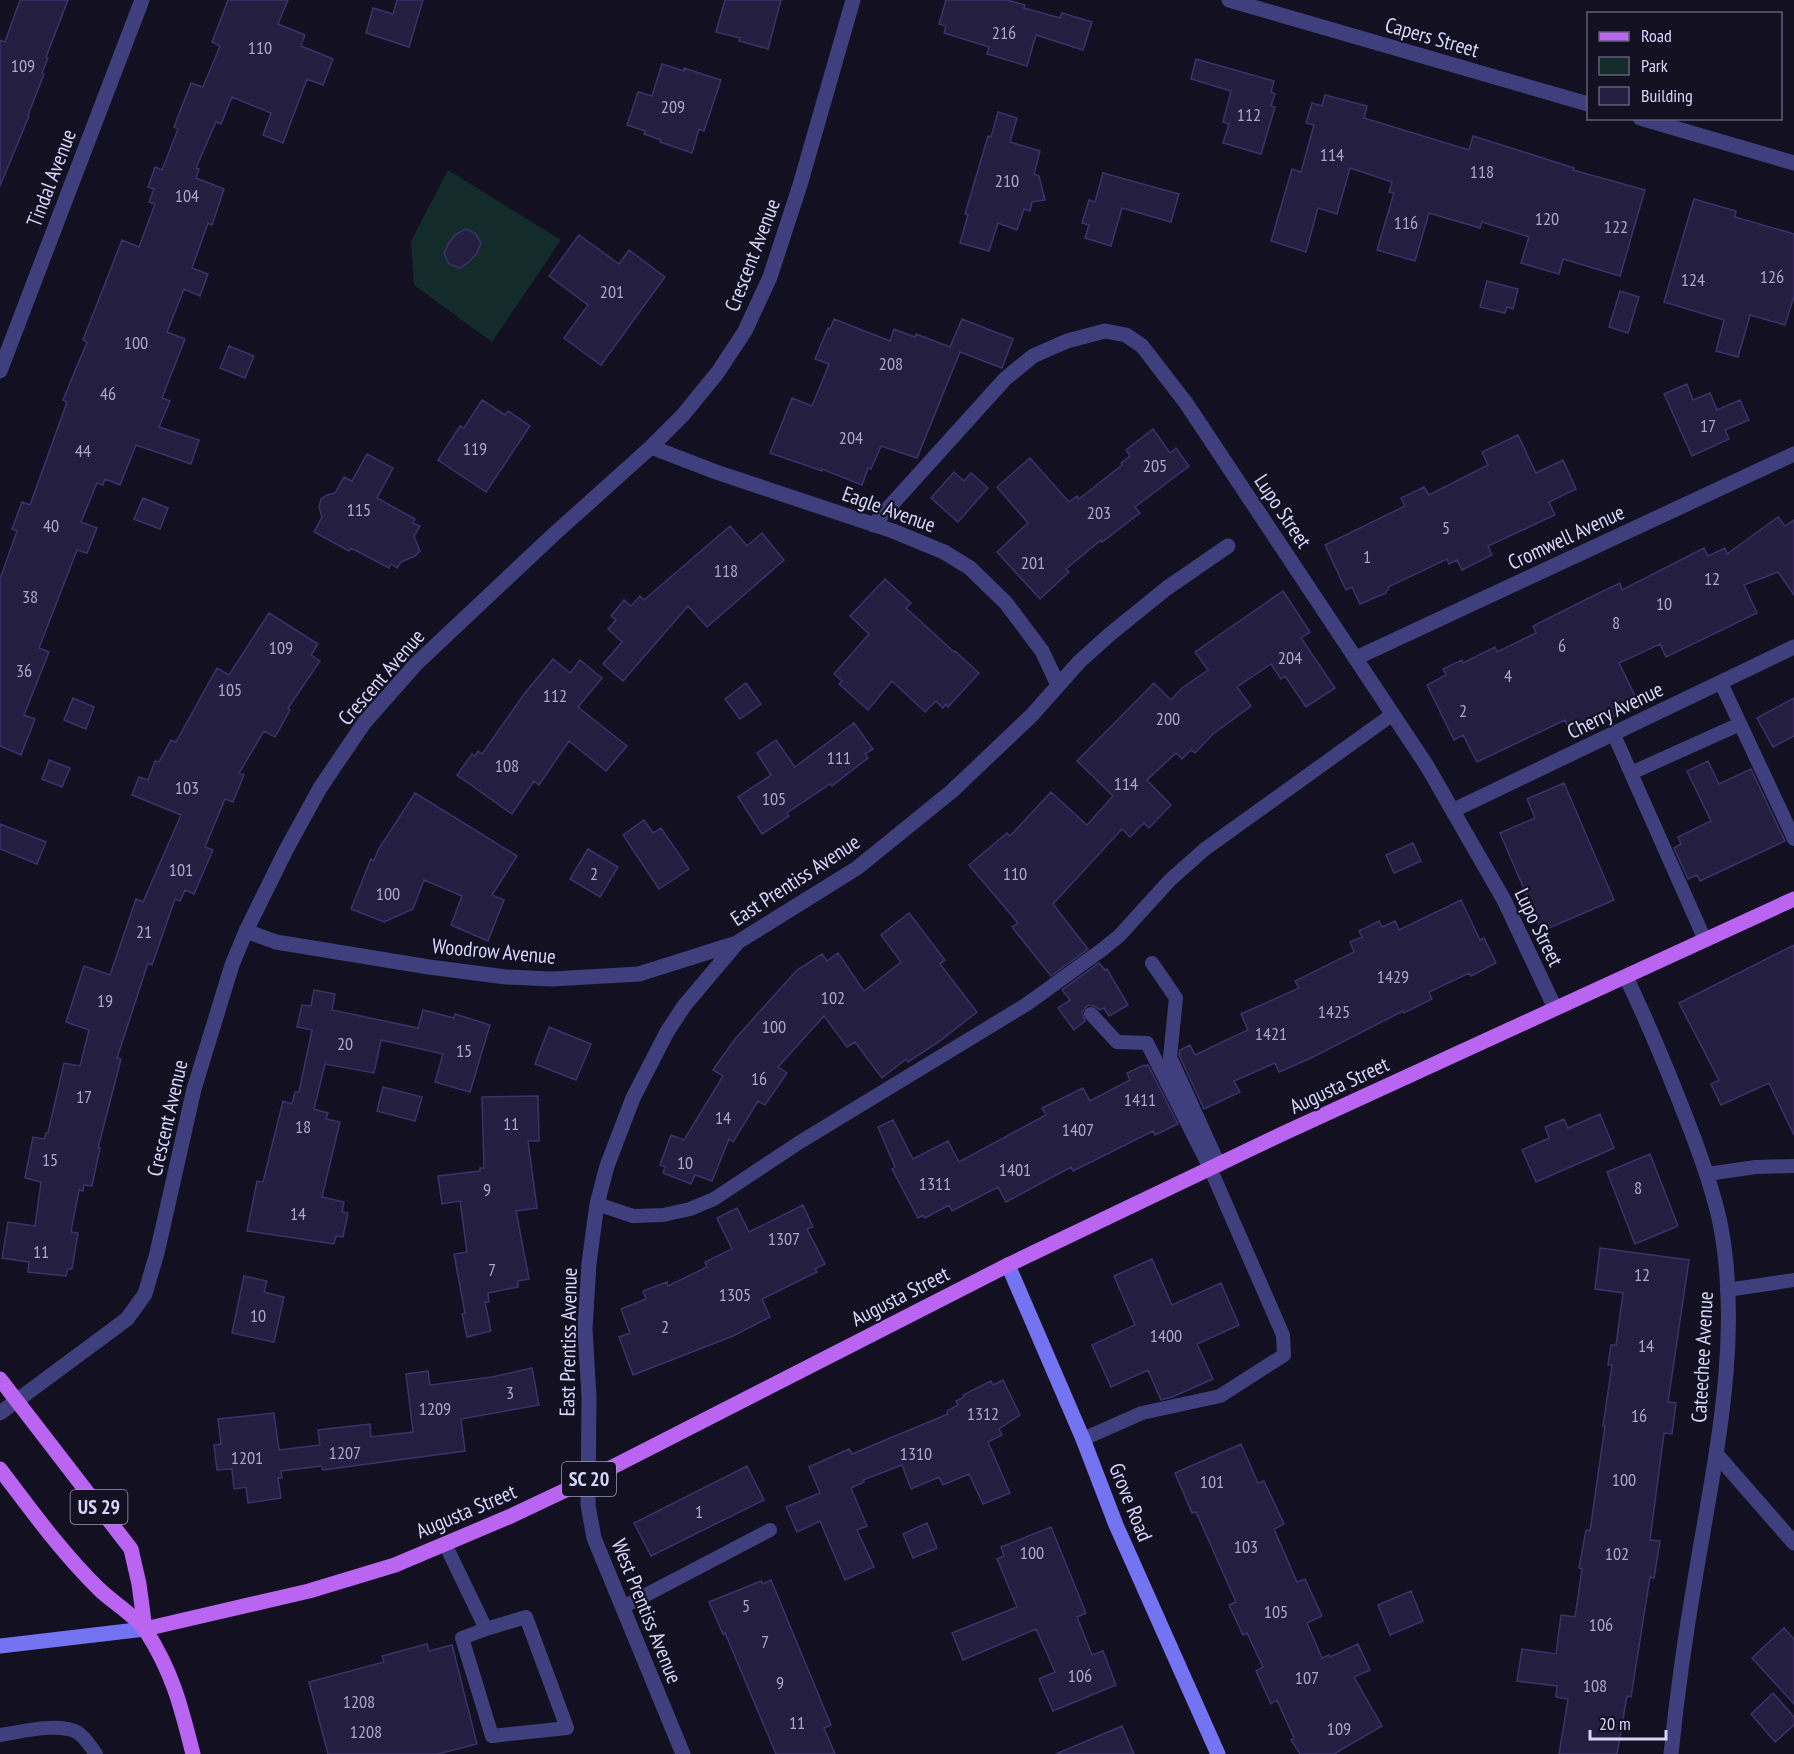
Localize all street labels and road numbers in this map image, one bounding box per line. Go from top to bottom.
street label: Capers Street [1382,11,1482,63]
street label: Tindal Avenue [20,125,82,231]
street label: Crescent Avenue [718,195,786,315]
street label: Lupo Street [1248,469,1318,553]
street label: Eagle Avenue [839,480,939,538]
street label: Cromwell Avenue [1503,498,1629,576]
street label: Crescent Avenue [332,623,430,731]
street label: Cherry Avenue [1563,675,1667,745]
street label: East Prentiss Avenue [725,828,865,932]
street label: Lupo Street [1509,883,1570,971]
street label: Woodrow Avenue [431,932,557,970]
street label: Augusta Street [1285,1050,1393,1120]
street label: Crescent Avenue [141,1057,193,1179]
street label: Augusta Street [846,1260,954,1332]
street label: East Prentiss Avenue [553,1267,583,1417]
street label: Cateechee Avenue [1685,1291,1719,1423]
street label: Grove Road [1103,1459,1159,1545]
road number: SC 20 [562,1462,616,1496]
street label: Augusta Street [412,1478,520,1544]
road number: US 29 [70,1490,128,1524]
street label: West Prentiss Avenue [606,1535,688,1687]

